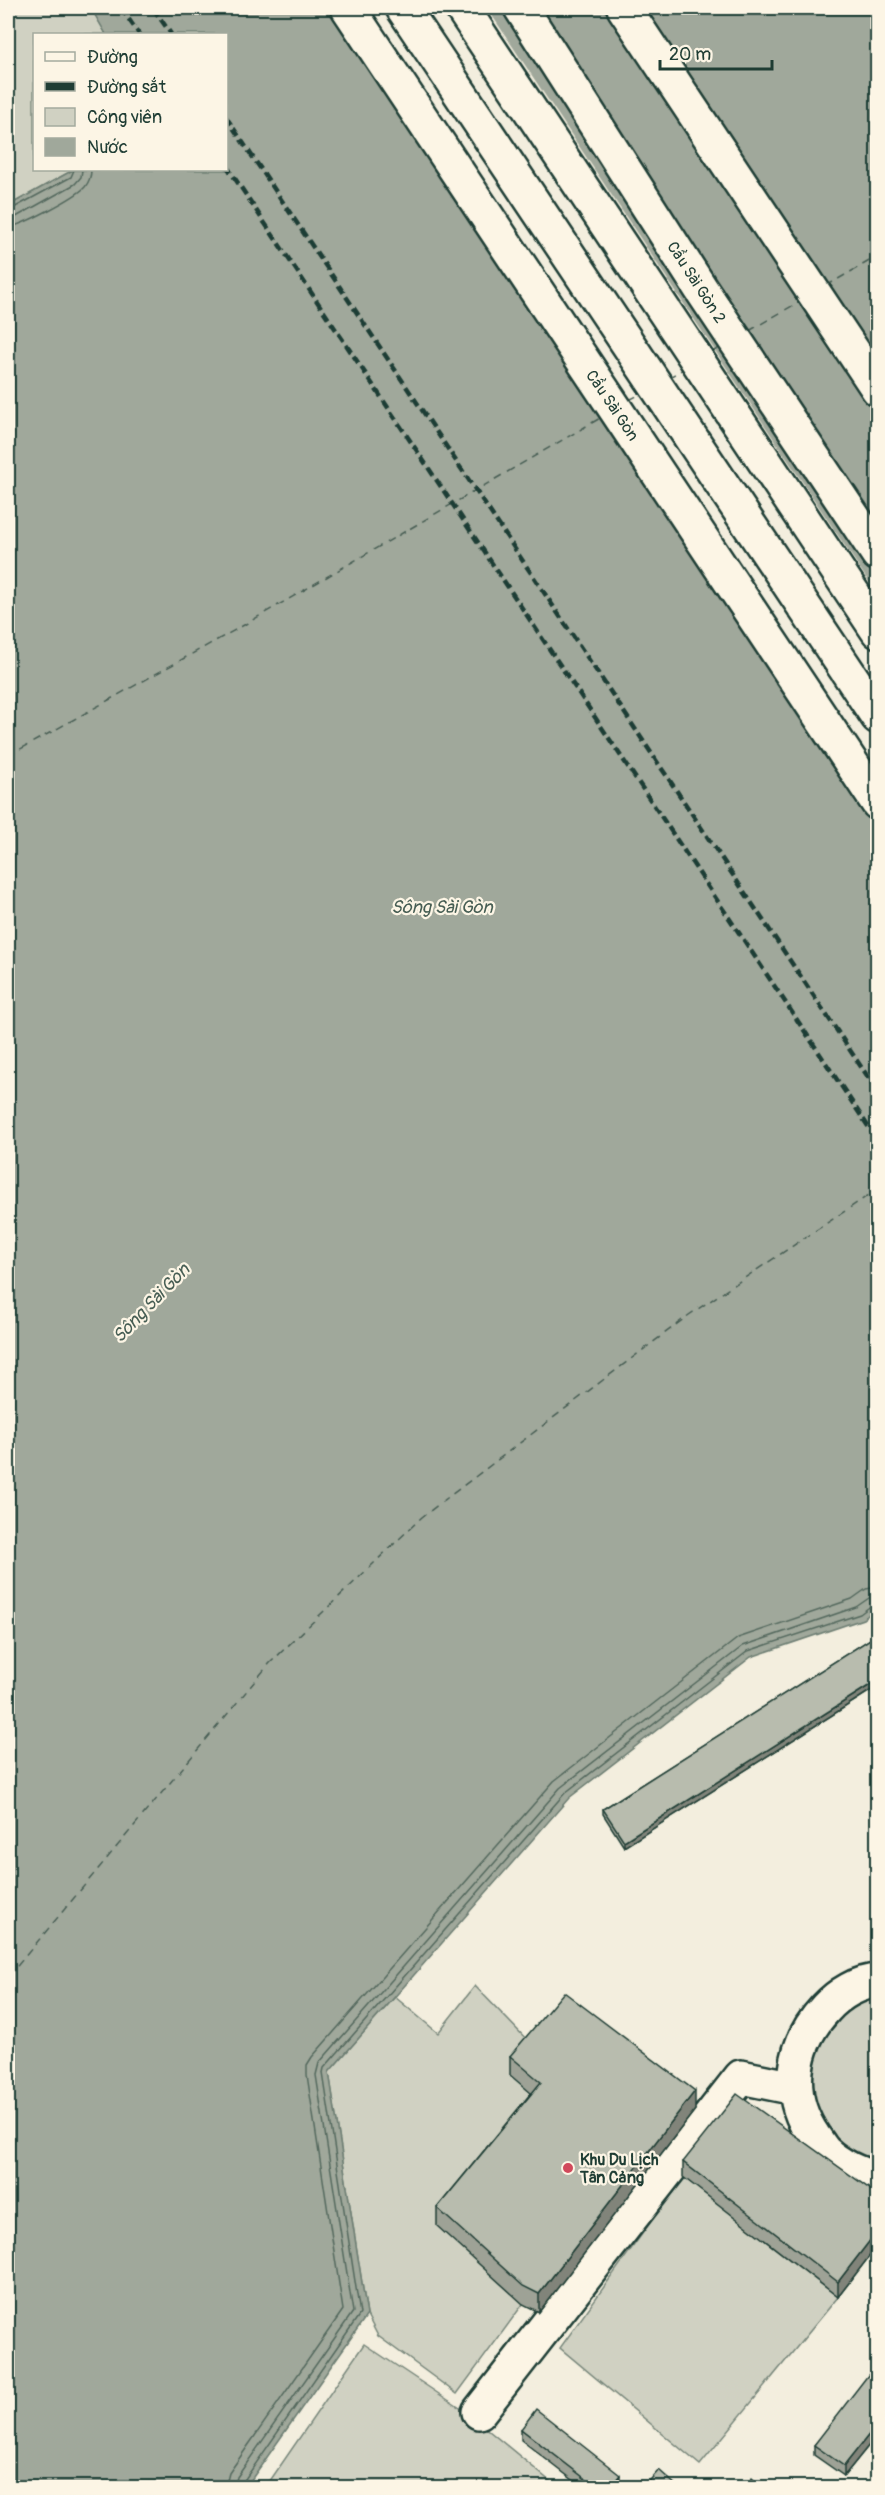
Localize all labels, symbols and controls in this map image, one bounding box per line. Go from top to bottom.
legend [33,33,228,171]
scale bar [660,33,772,71]
text: 20 m [669,43,711,66]
text: Đường [87,46,138,69]
text: Đường sắt [87,76,167,99]
text: Công viên [87,106,162,129]
text: Nước [87,136,128,159]
street label: Cầu Sài Gòn 2 [662,237,731,327]
street label: Cầu Sài Gòn [581,366,644,445]
water label: Sông Sài Gòn [391,896,493,919]
water label: Sông Sài Gòn [108,1258,195,1348]
place label: Khu Du Lịch Tân Cảng [579,2150,659,2188]
marker: Khu Du Lịch Tân Cảng [561,2161,575,2175]

